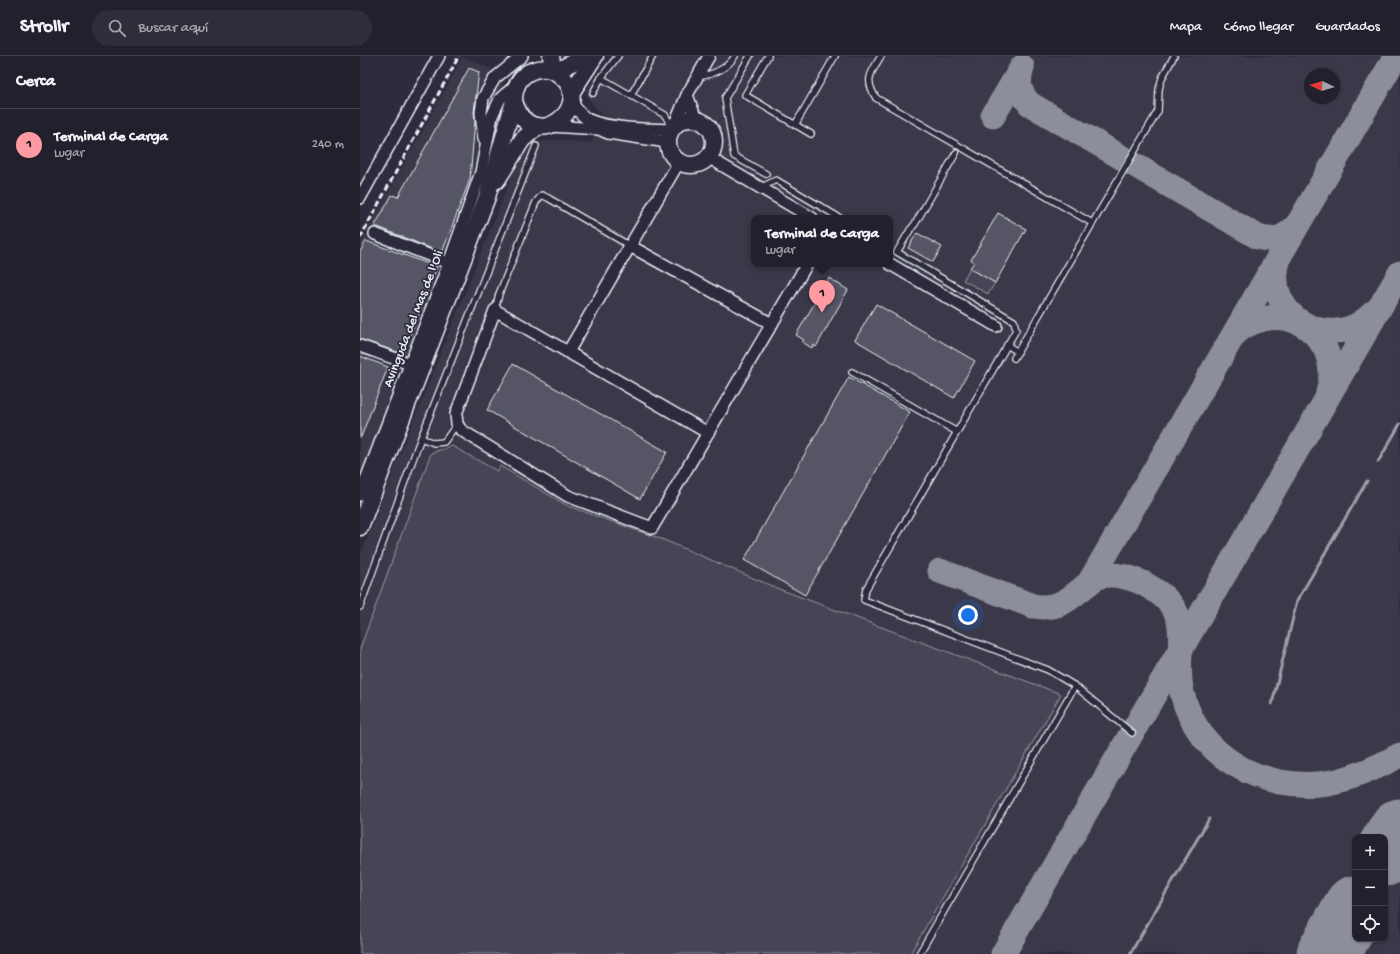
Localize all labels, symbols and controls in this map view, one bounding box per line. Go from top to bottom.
search box [92,10,372,46]
text: Strollr [20,16,68,39]
icon: search [106,17,128,39]
text: Buscar aquí [138,19,208,37]
text: Mapa [1170,19,1202,36]
text: Cómo llegar [1224,19,1293,36]
text: Guardados [1315,19,1380,36]
north arrow [1304,68,1340,104]
text: Cerca [16,72,55,92]
text: Terminal de Carga [54,128,168,146]
text: 1 [26,137,32,152]
text: 240 m [312,137,344,152]
text: Lugar [54,146,84,161]
popup [751,215,893,267]
text: Terminal de Carga [765,225,879,243]
text: Lugar [765,243,795,258]
street label: Avinguda del Mas de l'Oli [380,248,448,390]
pin: 1 [809,280,835,313]
your location [958,605,978,625]
map controls [1352,834,1388,942]
button: + [1352,834,1388,870]
button: − [1352,870,1388,906]
button: locate [1352,906,1388,942]

